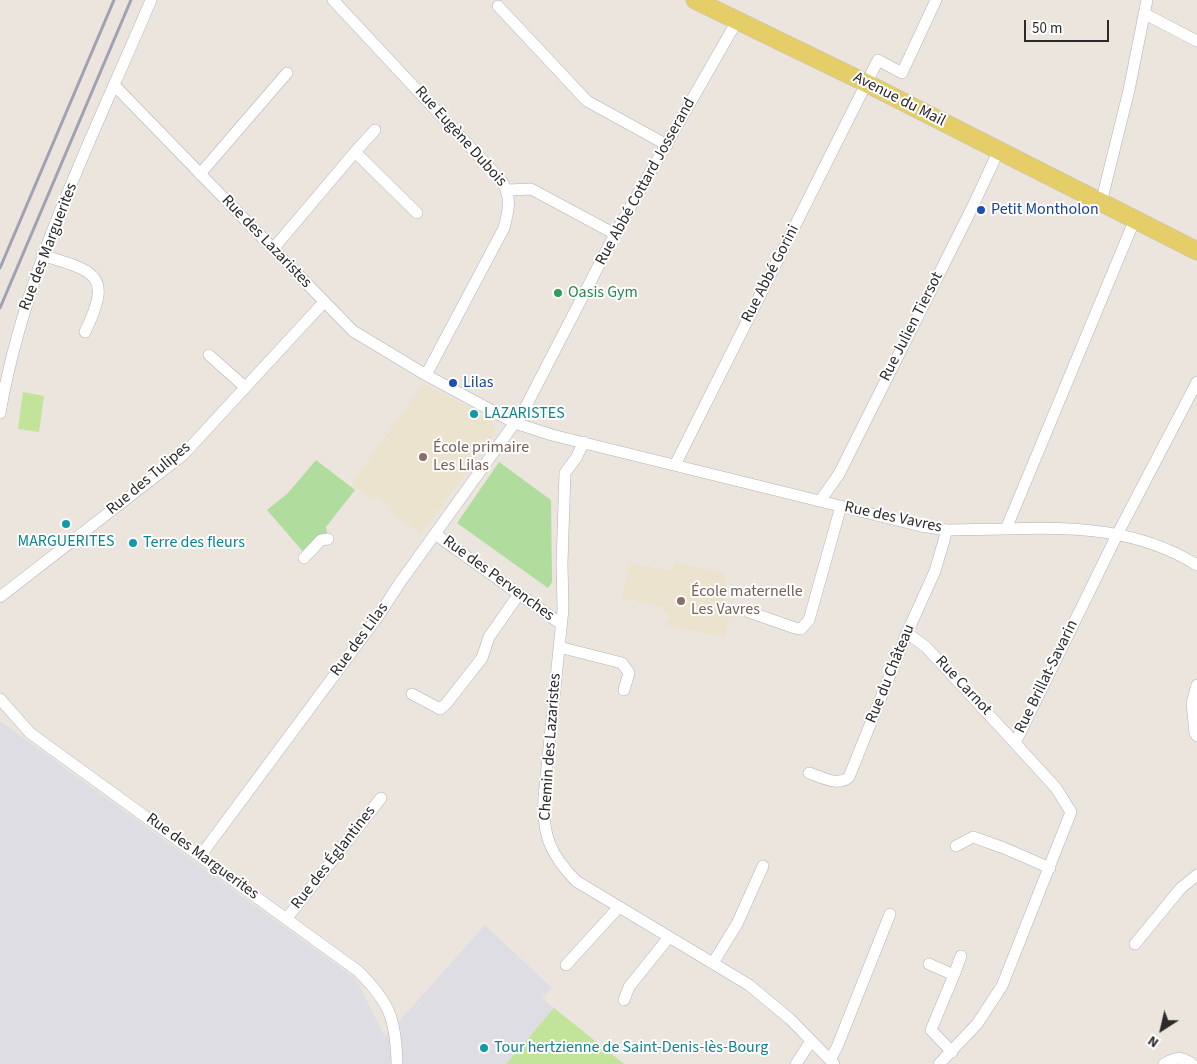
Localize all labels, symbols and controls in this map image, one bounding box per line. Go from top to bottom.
scale bar [1027,10,1112,42]
text: 50 m [1032,18,1062,39]
street label: Avenue du Mail [850,69,948,131]
street label: Rue Eugène Dubois [410,83,510,191]
street label: Rue Abbé Cottard Josserand [592,95,700,269]
street label: Rue des Marguerites [16,181,82,313]
street label: Rue des Lazaristes [217,192,315,292]
place label: Petit Montholon [991,200,1099,220]
marker: Petit Montholon [975,204,987,216]
street label: Rue Abbé Gorini [738,222,804,326]
street label: Rue Julien Tiersot [876,269,948,385]
place label: Oasis Gym [568,283,638,303]
marker: Oasis Gym [552,287,564,299]
place label: Lilas [463,373,494,393]
marker: Lilas [447,377,459,389]
place label: LAZARISTES [484,404,565,424]
marker: LAZARISTES [468,408,480,420]
street label: Rue des Tulipes [103,438,195,520]
place label: École primaire Les Lilas [433,438,529,476]
marker: École primaire Les Lilas [417,451,429,463]
street label: Rue des Vavres [843,498,943,538]
marker: MARGUERITES [60,518,72,530]
place label: MARGUERITES [18,532,114,552]
street label: Rue des Pervenches [439,532,557,626]
place label: Terre des fleurs [143,533,245,553]
marker: Terre des fleurs [127,537,139,549]
place label: École maternelle Les Vavres [691,582,803,620]
marker: École maternelle Les Vavres [675,595,687,607]
street label: Rue des Lilas [327,599,393,681]
street label: Rue Brillat-Savarin [1011,617,1083,737]
street label: Rue du Château [862,622,920,726]
street label: Rue Carnot [931,652,995,720]
street label: Chemin des Lazaristes [536,673,566,821]
street label: Rue des Églantines [288,803,380,913]
street label: Rue des Marguerites [142,810,262,904]
north arrow [1137,1004,1187,1054]
text: N [1144,1030,1163,1052]
place label: Tour hertzienne de Saint-Denis-lès-Bourg [494,1038,768,1058]
marker: Tour hertzienne de Saint-Denis-lès-Bourg [478,1042,490,1054]

